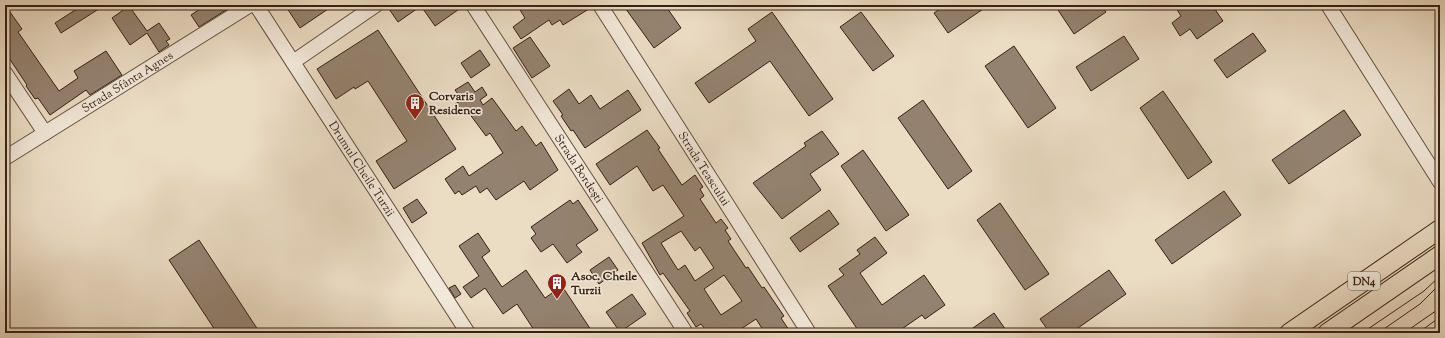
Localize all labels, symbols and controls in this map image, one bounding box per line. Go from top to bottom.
street label: Strada Sfânta Agnes [78,47,177,118]
place label: Corvaris Residence [428,88,482,120]
building icon: Corvaris Residence [404,92,426,120]
street label: Drumul Cheile Turzii [323,118,399,221]
street label: Strada Teascului [673,128,734,210]
street label: Strada Bordești [549,131,608,208]
place label: Asoc. Cheile Turzii [570,268,638,300]
building icon: Asoc. Cheile Turzii [546,272,568,300]
road number: DN4 [1348,272,1380,290]

